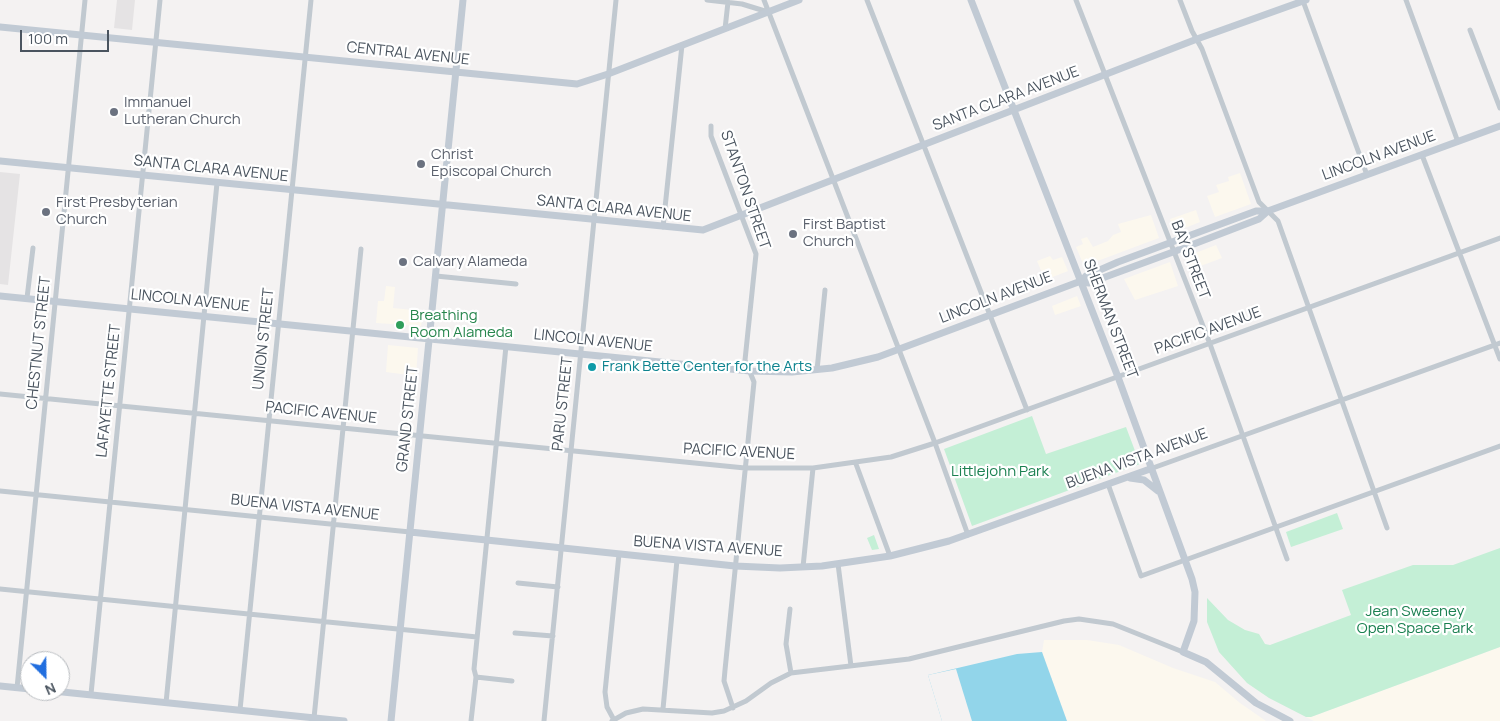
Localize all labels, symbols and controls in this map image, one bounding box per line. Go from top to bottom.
scale bar [22,20,111,52]
text: 100 m [28,28,68,49]
street label: CENTRAL AVENUE [346,39,470,69]
street label: SANTA CLARA AVENUE [930,63,1082,135]
place label: Immanuel Lutheran Church [124,94,241,129]
marker: Immanuel Lutheran Church [108,106,120,118]
street label: LINCOLN AVENUE [1320,127,1438,185]
street label: STANTON STREET [716,128,774,252]
place label: Christ Episcopal Church [431,146,551,181]
street label: SANTA CLARA AVENUE [133,152,289,186]
marker: Christ Episcopal Church [415,158,427,170]
street label: SANTA CLARA AVENUE [536,192,692,226]
place label: First Presbyterian Church [56,194,178,229]
marker: First Presbyterian Church [40,206,52,218]
place label: First Baptist Church [803,216,886,251]
street label: BAY STREET [1167,218,1213,302]
marker: First Baptist Church [787,228,799,240]
place label: Calvary Alameda [413,253,527,271]
marker: Calvary Alameda [397,256,409,268]
street label: SHERMAN STREET [1079,257,1141,381]
street label: LINCOLN AVENUE [937,268,1055,328]
street label: CHESTNUT STREET [23,276,55,410]
street label: LINCOLN AVENUE [130,286,250,316]
street label: UNION STREET [250,287,278,391]
street label: PACIFIC AVENUE [1152,303,1264,359]
place label: Breathing Room Alameda [410,307,513,342]
marker: Breathing Room Alameda [394,319,406,331]
street label: LAFAYETTE STREET [93,323,125,459]
street label: LINCOLN AVENUE [533,326,653,356]
street label: PARU STREET [549,356,577,452]
place label: Frank Bette Center for the Arts [602,358,812,376]
marker: Frank Bette Center for the Arts [586,361,598,373]
street label: GRAND STREET [393,365,423,473]
street label: PACIFIC AVENUE [264,398,378,428]
street label: BUENA VISTA AVENUE [1064,425,1210,493]
street label: PACIFIC AVENUE [683,440,795,464]
park label: Littlejohn Park [951,463,1049,481]
street label: BUENA VISTA AVENUE [230,491,380,525]
street label: BUENA VISTA AVENUE [633,533,783,561]
park label: Jean Sweeney Open Space Park [1357,603,1473,638]
north arrow [20,651,70,701]
text: N [42,679,59,700]

